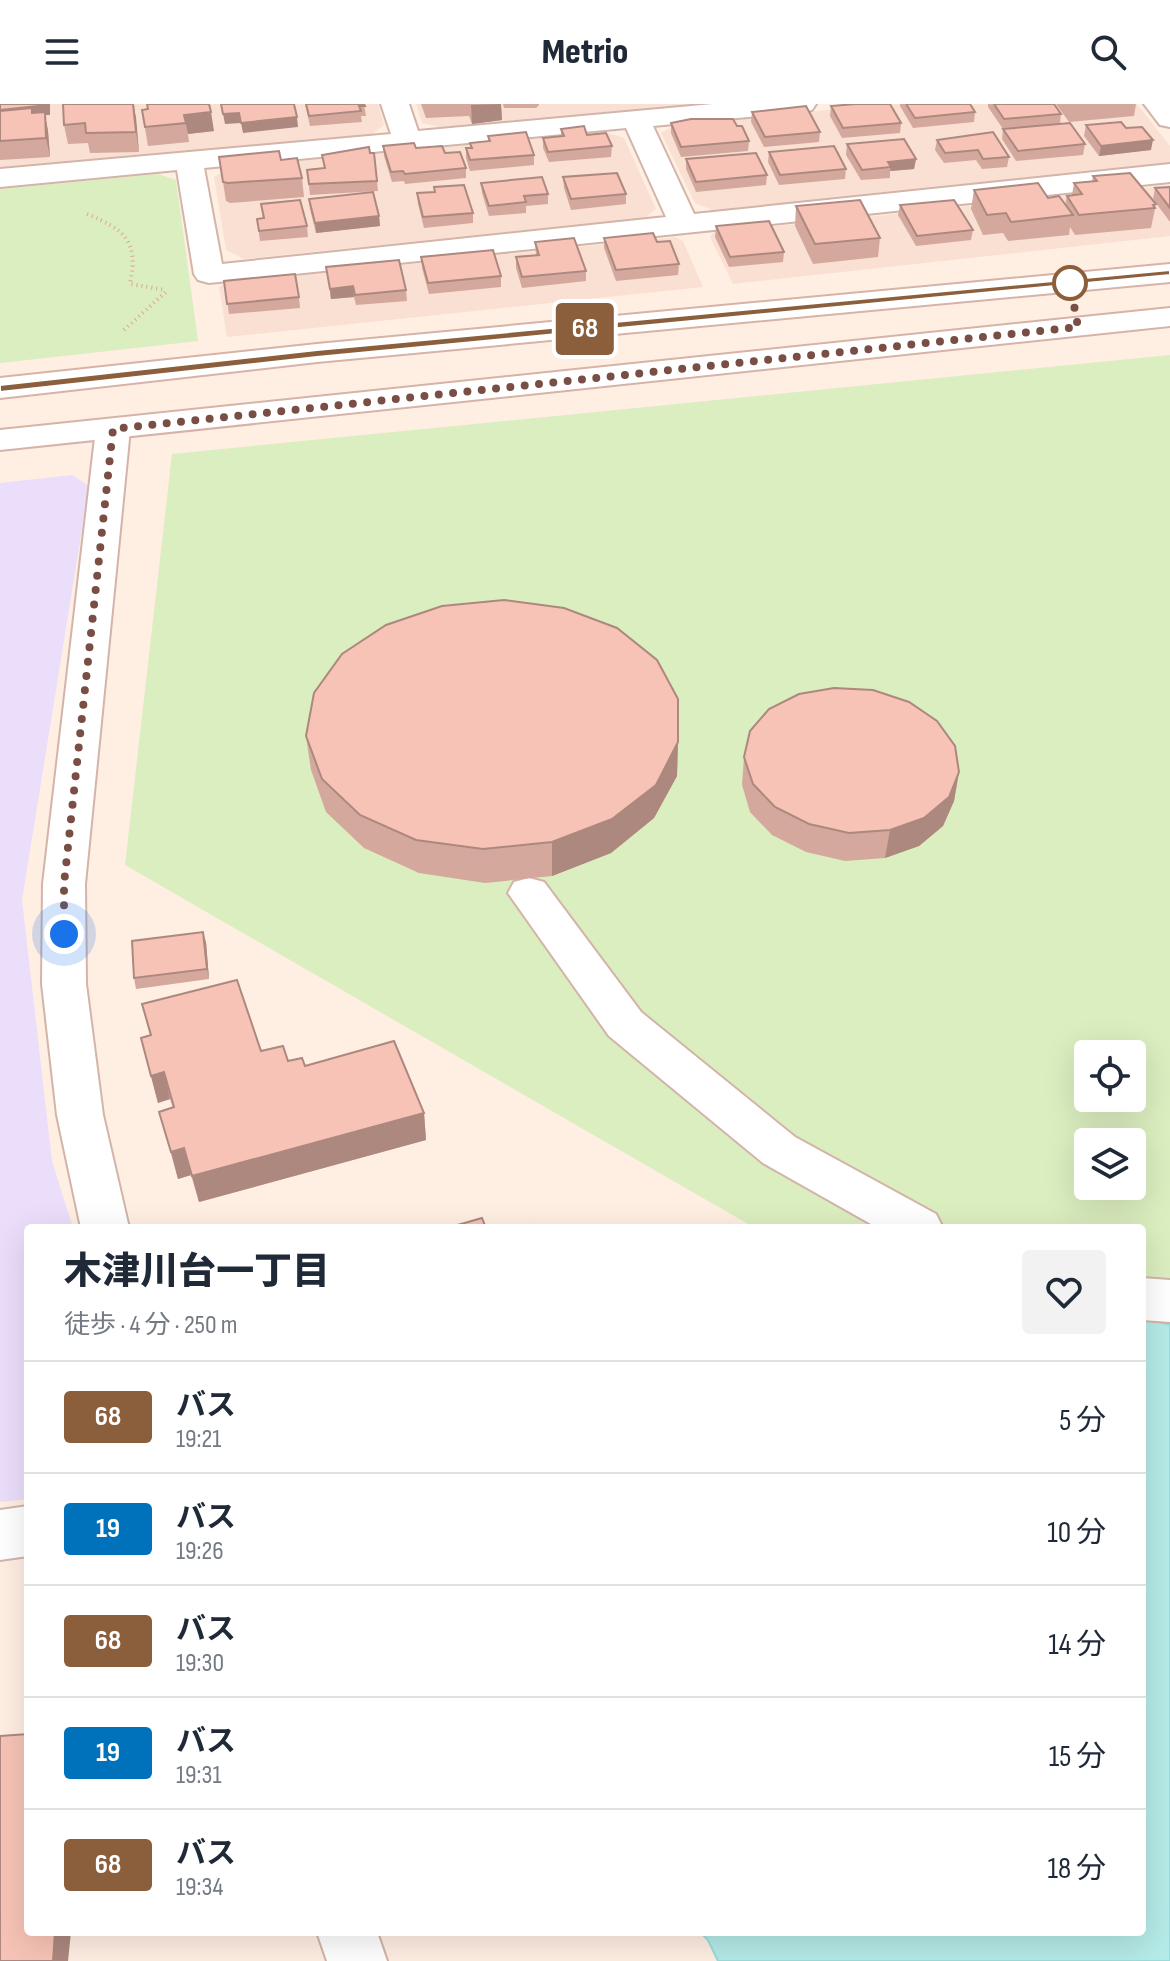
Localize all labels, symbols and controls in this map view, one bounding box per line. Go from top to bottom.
icon: menu [40,30,84,74]
icon: search [1086,30,1130,74]
text: Metrio [542,31,628,74]
unlabelled marker [1053,266,1087,300]
line badge: 68 [549,303,621,355]
text: 68 [572,312,598,345]
your location [44,914,84,954]
map controls [1074,1040,1146,1200]
button: locate [1074,1040,1146,1112]
button: layers [1074,1128,1146,1200]
text: 木津川台一丁目 [64,1250,330,1295]
button: heart [1022,1250,1106,1334]
text: 徒歩 · 4 分 · 250 m [64,1310,237,1341]
text: バス [176,1388,236,1424]
text: 68 [95,1400,121,1433]
text: 5 分 [1059,1403,1106,1439]
text: 19:21 [176,1424,221,1455]
text: バス [176,1500,236,1536]
text: 19 [96,1512,120,1545]
text: 10 分 [1047,1515,1106,1551]
text: 19:26 [176,1536,224,1567]
text: バス [176,1612,236,1648]
text: 68 [95,1624,121,1657]
text: 14 分 [1048,1627,1106,1663]
text: 19:30 [176,1648,224,1679]
text: バス [176,1724,236,1760]
text: 19 [96,1736,120,1769]
text: 15 分 [1049,1739,1106,1775]
text: 19:31 [176,1760,222,1791]
text: バス [176,1836,236,1872]
text: 68 [95,1848,121,1881]
text: 18 分 [1048,1851,1106,1887]
text: 19:34 [176,1872,223,1903]

